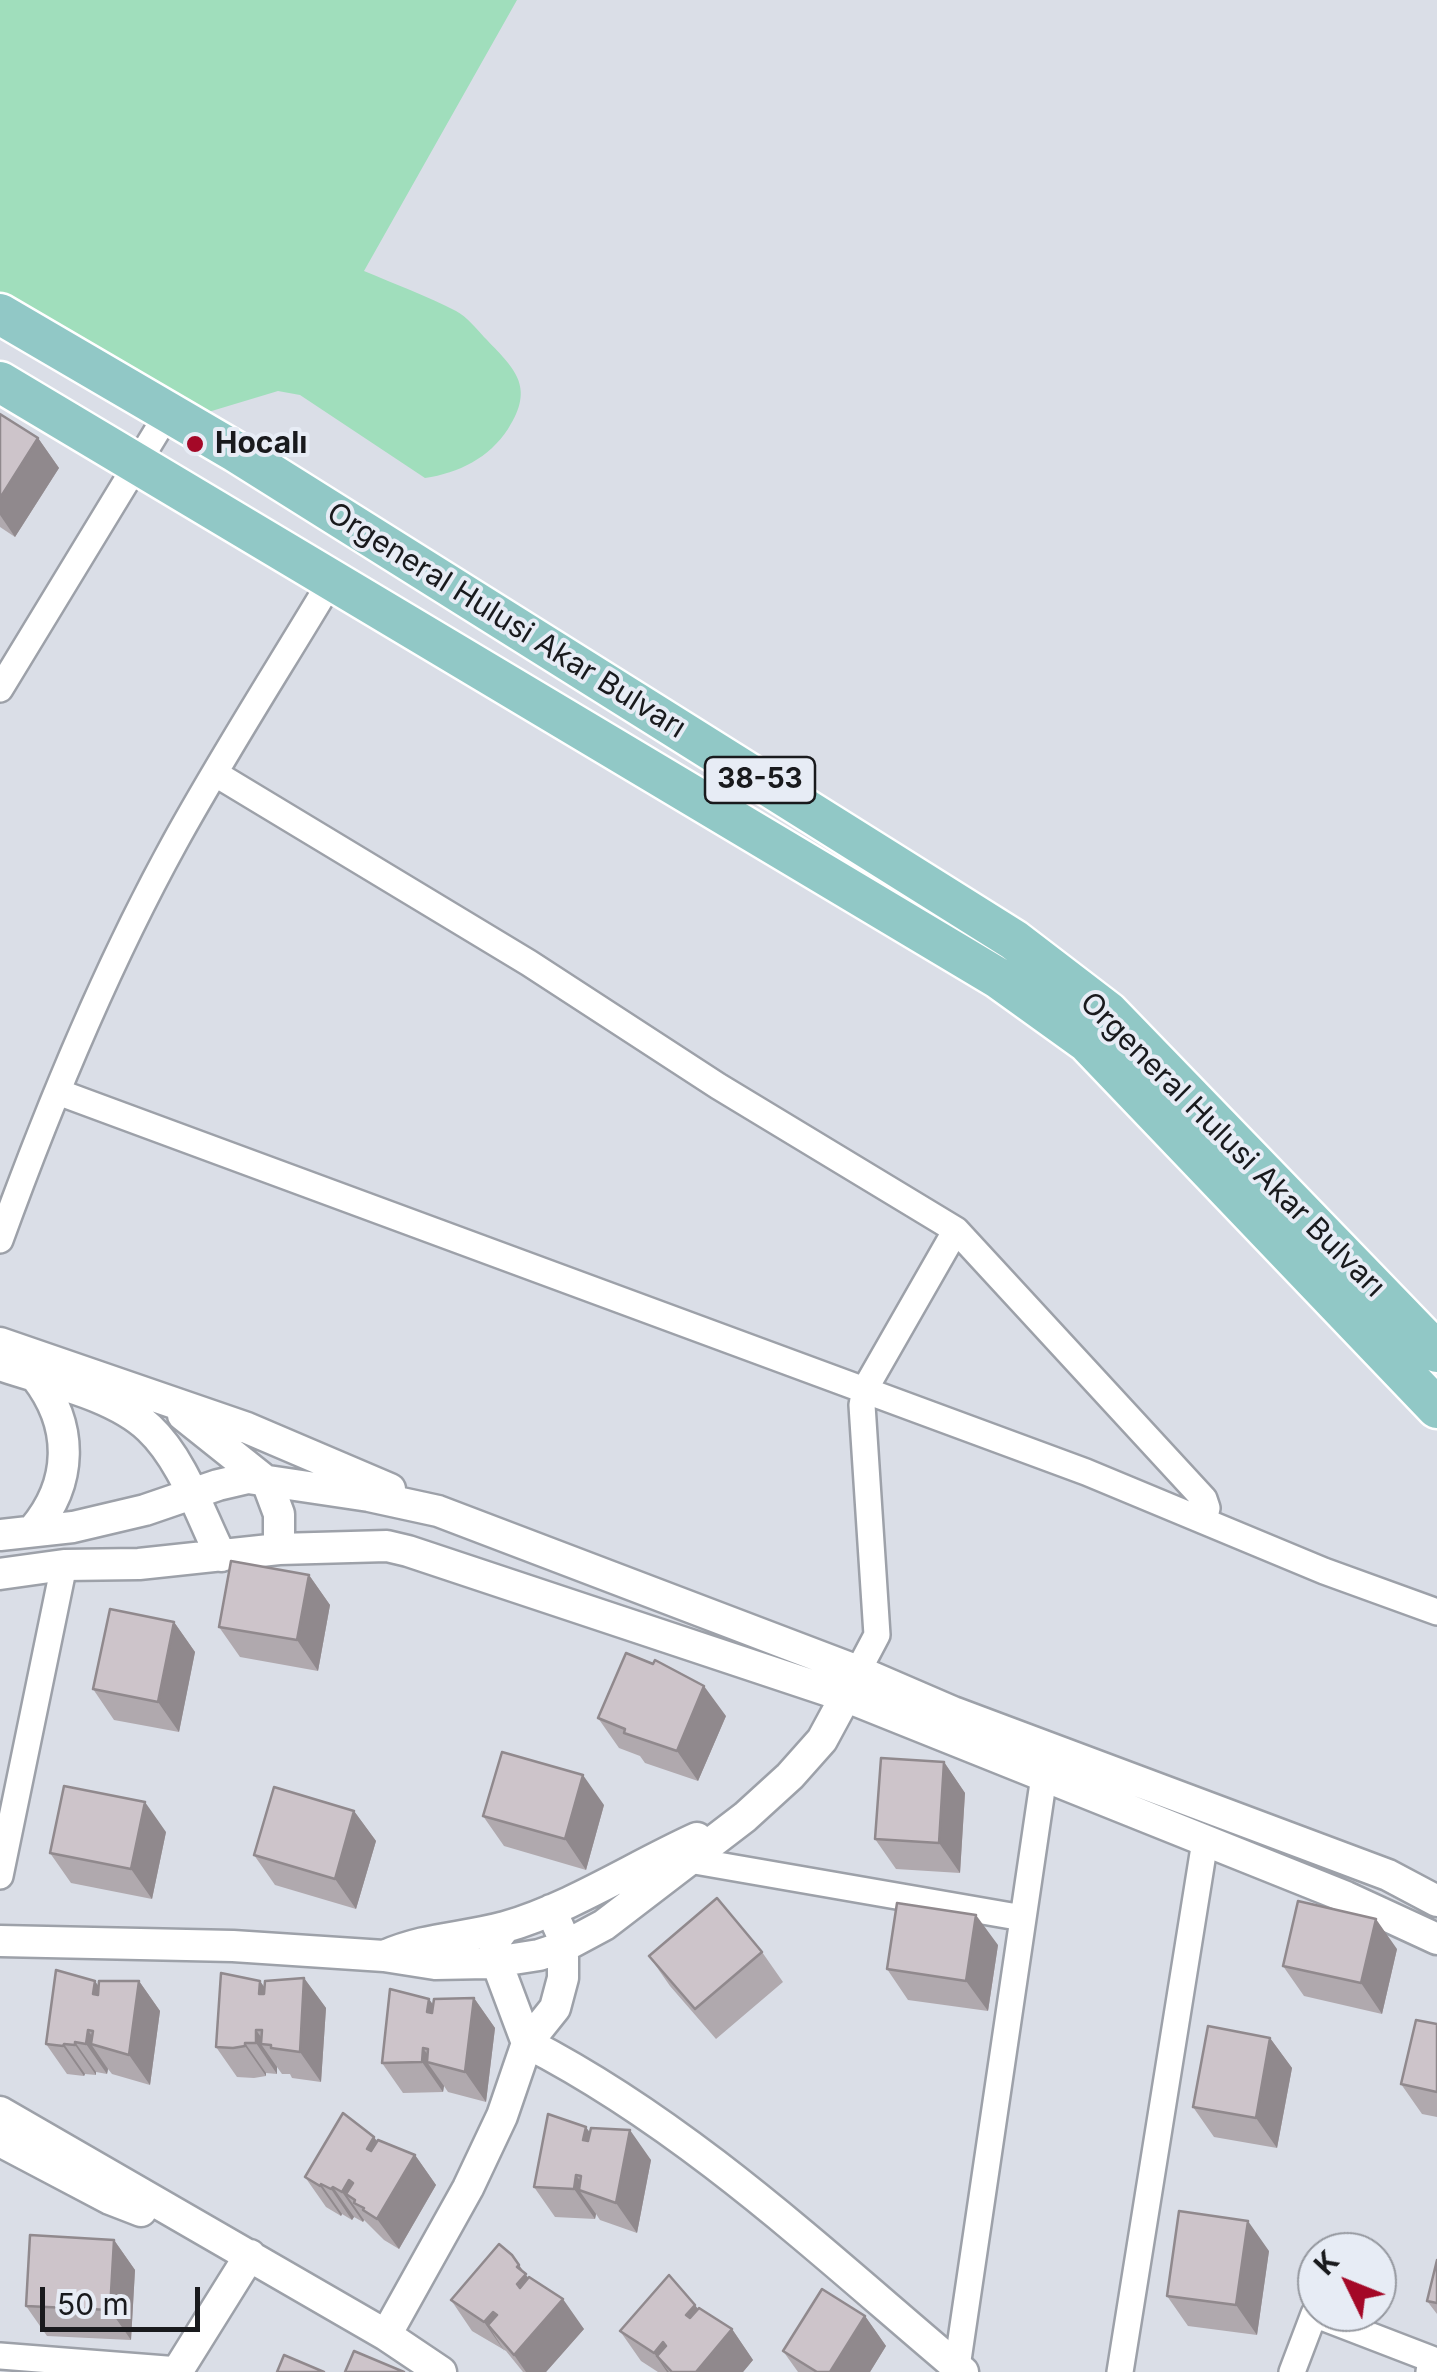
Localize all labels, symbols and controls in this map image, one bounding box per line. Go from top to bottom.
place label: Hocalı [215,426,307,462]
marker: Hocalı [184,433,206,455]
street label: Orgeneral Hulusi Akar Bulvarı [320,495,692,747]
road number: 38-53 [705,757,815,803]
street label: Orgeneral Hulusi Akar Bulvarı [1072,985,1392,1305]
north arrow [1297,2232,1397,2332]
text: K [1307,2244,1346,2282]
scale bar [45,2267,205,2329]
text: 50 m [57,2286,129,2322]

